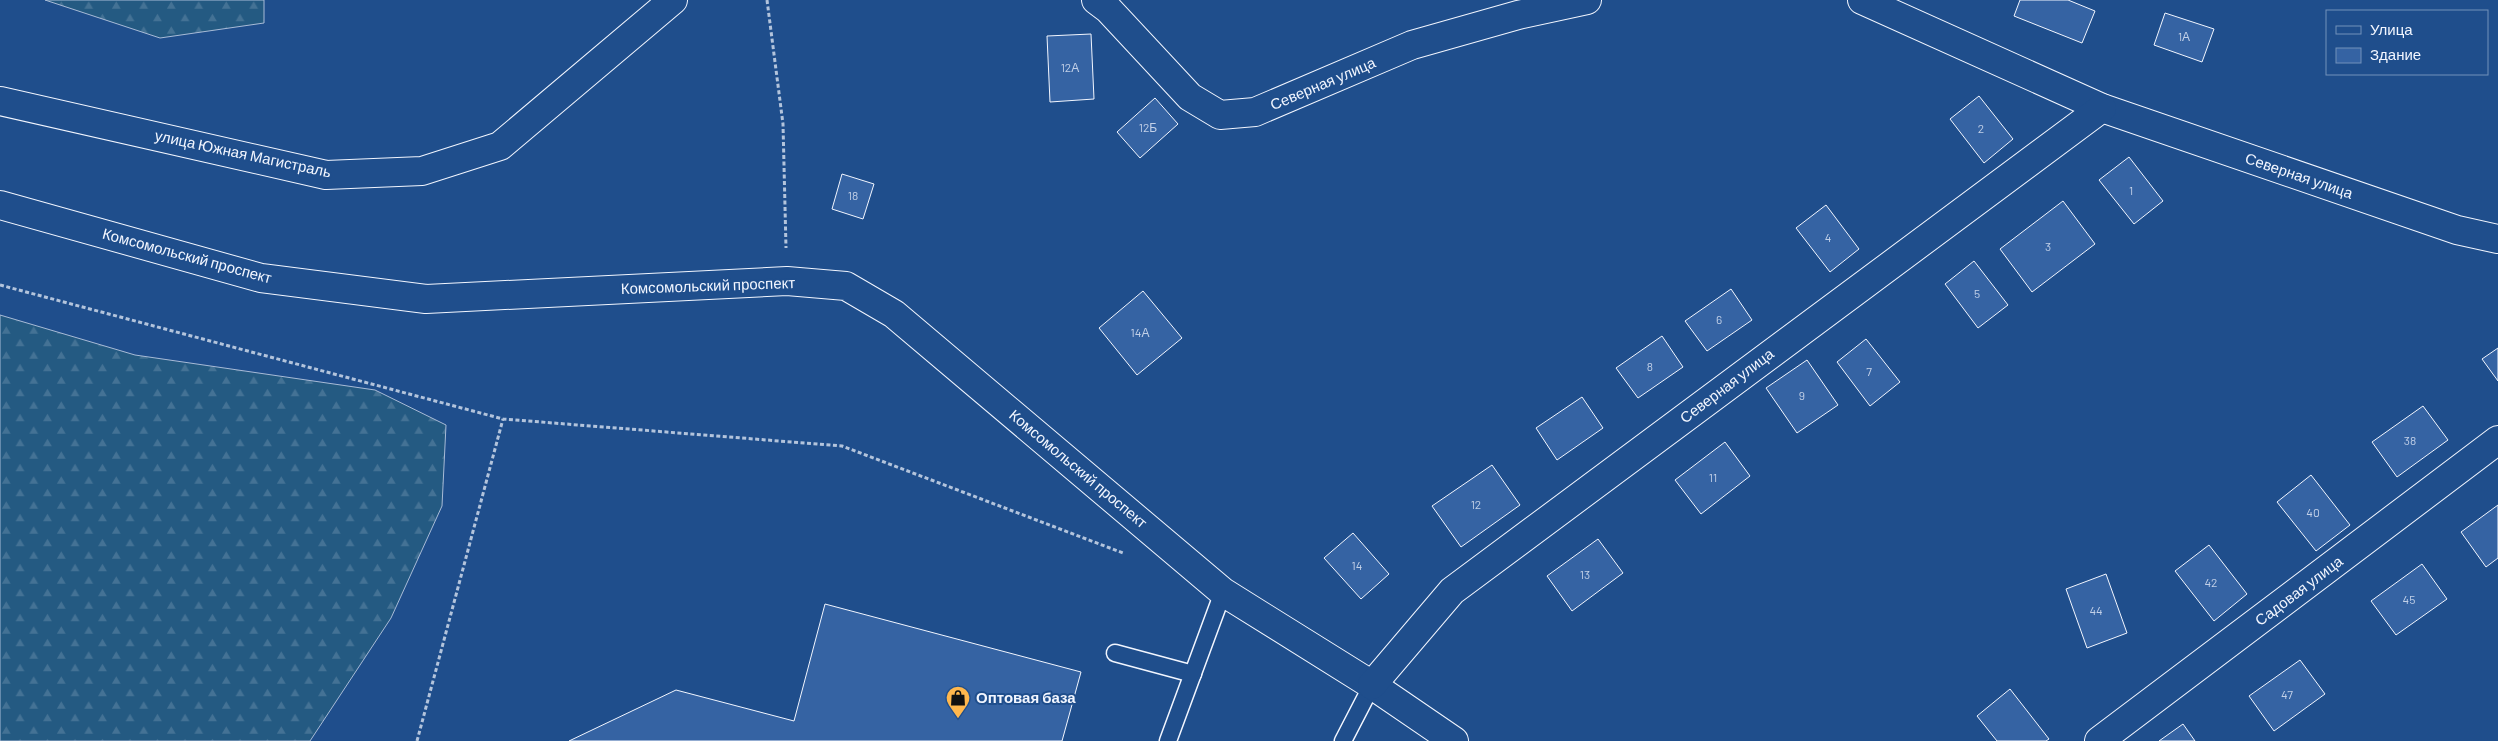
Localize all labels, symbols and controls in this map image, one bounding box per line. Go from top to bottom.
legend [2326,10,2488,75]
text: Улица [2370,20,2413,38]
house number: 1А [2178,29,2190,43]
text: Здание [2370,45,2421,63]
street label: Северная улица [1267,53,1379,113]
house number: 12А [1061,60,1079,74]
house number: 12Б [1139,120,1157,134]
house number: 2 [1978,121,1984,135]
street label: улица Южная Магистраль [153,126,333,181]
street label: Северная улица [2243,148,2356,202]
house number: 1 [2129,183,2133,197]
house number: 18 [848,188,858,202]
street label: Комсомольский проспект [101,224,274,286]
house number: 4 [1825,230,1831,244]
house number: 3 [2045,239,2051,253]
street label: Комсомольский проспект [620,273,796,297]
house number: 5 [1974,286,1980,300]
house number: 6 [1716,312,1722,326]
house number: 14А [1131,325,1149,339]
street label: Северная улица [1676,344,1777,426]
house number: 8 [1647,359,1653,373]
house number: 7 [1866,364,1872,378]
house number: 9 [1799,388,1805,402]
street label: Комсомольский проспект [1006,405,1151,531]
house number: 38 [2404,433,2416,447]
house number: 11 [1709,470,1717,484]
house number: 12 [1471,497,1481,511]
house number: 40 [2306,505,2320,519]
street label: Садовая улица [2251,551,2346,629]
house number: 14 [1352,558,1362,572]
house number: 13 [1580,567,1590,581]
house number: 42 [2204,575,2218,589]
house number: 45 [2403,592,2415,606]
house number: 44 [2089,603,2103,617]
shop icon: Оптовая база [945,685,971,719]
house number: 47 [2281,687,2293,701]
place label: Оптовая база [976,688,1076,706]

